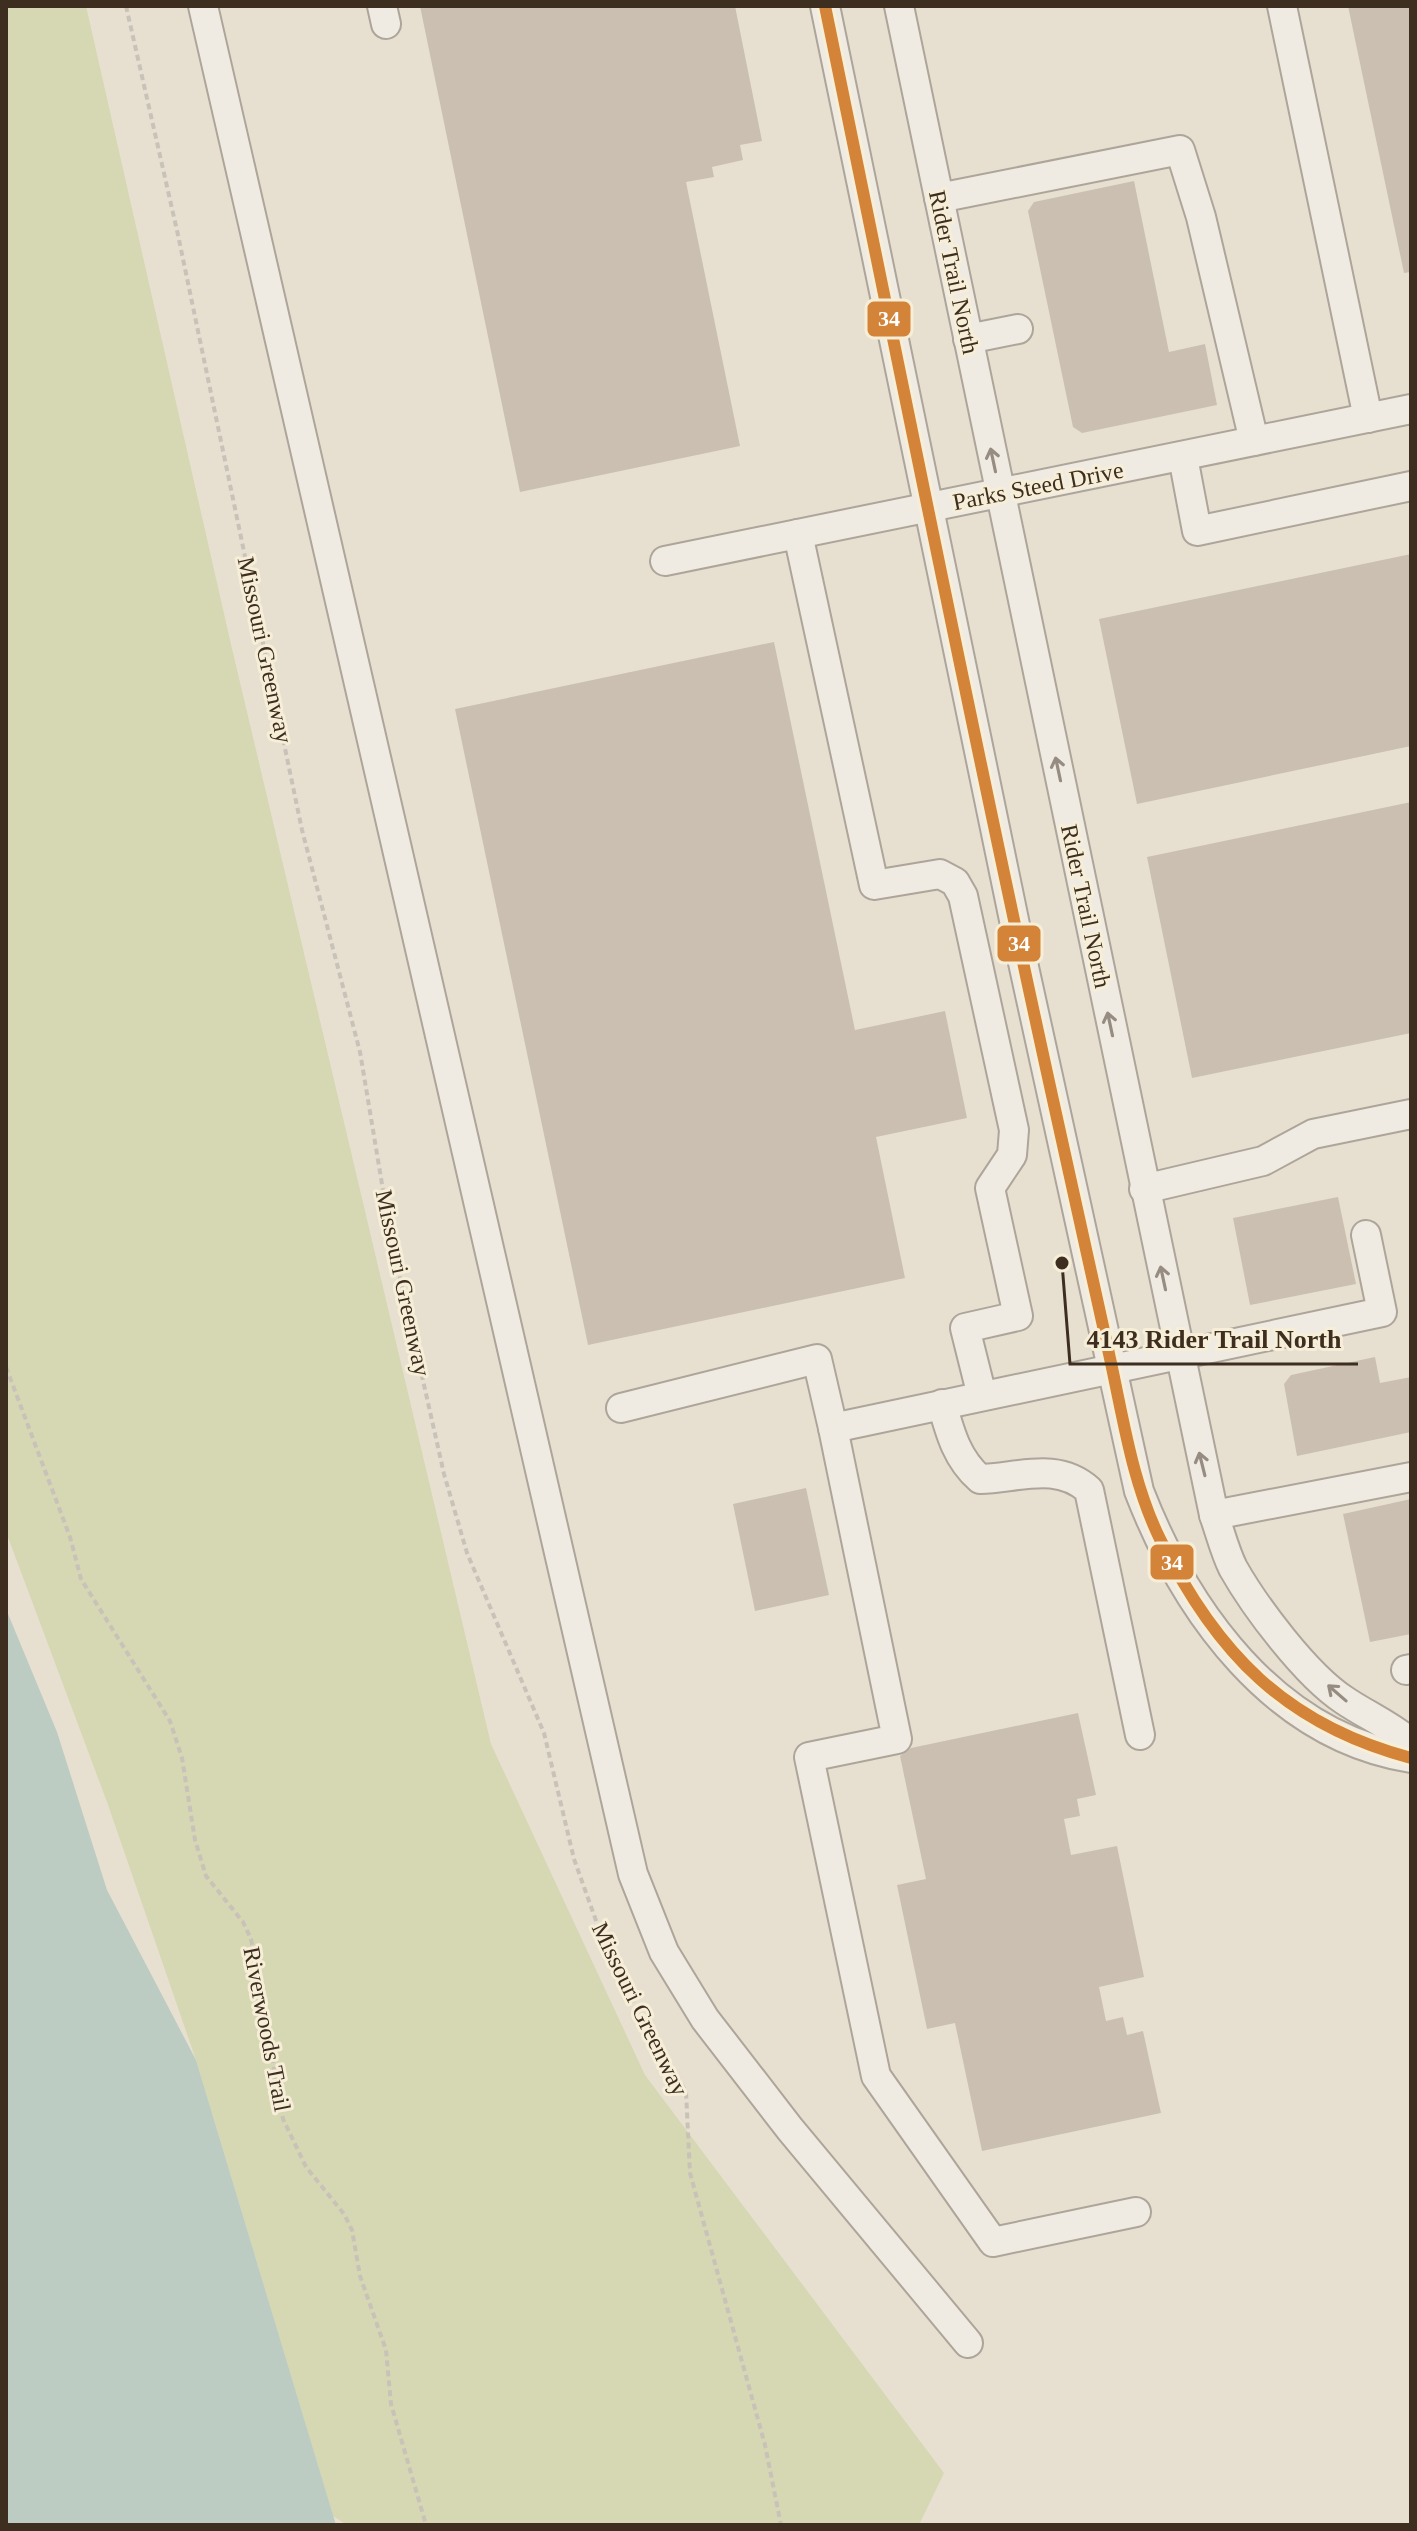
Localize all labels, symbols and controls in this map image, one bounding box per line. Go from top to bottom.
street label: Rider Trail North [924,188,984,356]
line badge: 34 [866,300,912,338]
text: 34 [878,306,900,331]
one-way arrow [985,447,1000,473]
street label: Parks Steed Drive [950,457,1126,515]
street label: Missouri Greenway [233,554,297,746]
one-way arrow [1049,757,1064,783]
street label: Rider Trail North [1056,822,1116,990]
line badge: 34 [996,924,1042,963]
text: 34 [1008,931,1030,956]
one-way arrow [1102,1012,1117,1037]
street label: Missouri Greenway [371,1187,435,1379]
one-way arrow [1155,1266,1170,1292]
callout: 4143 Rider Trail North [1070,1314,1358,1364]
text: 4143 Rider Trail North [1087,1325,1342,1354]
one-way arrow [1194,1452,1209,1478]
line badge: 34 [1149,1543,1195,1581]
text: 34 [1161,1550,1183,1575]
one-way arrow [1327,1684,1347,1702]
street label: Missouri Greenway [587,1918,693,2100]
street label: Riverwoods Trail [238,1944,296,2114]

